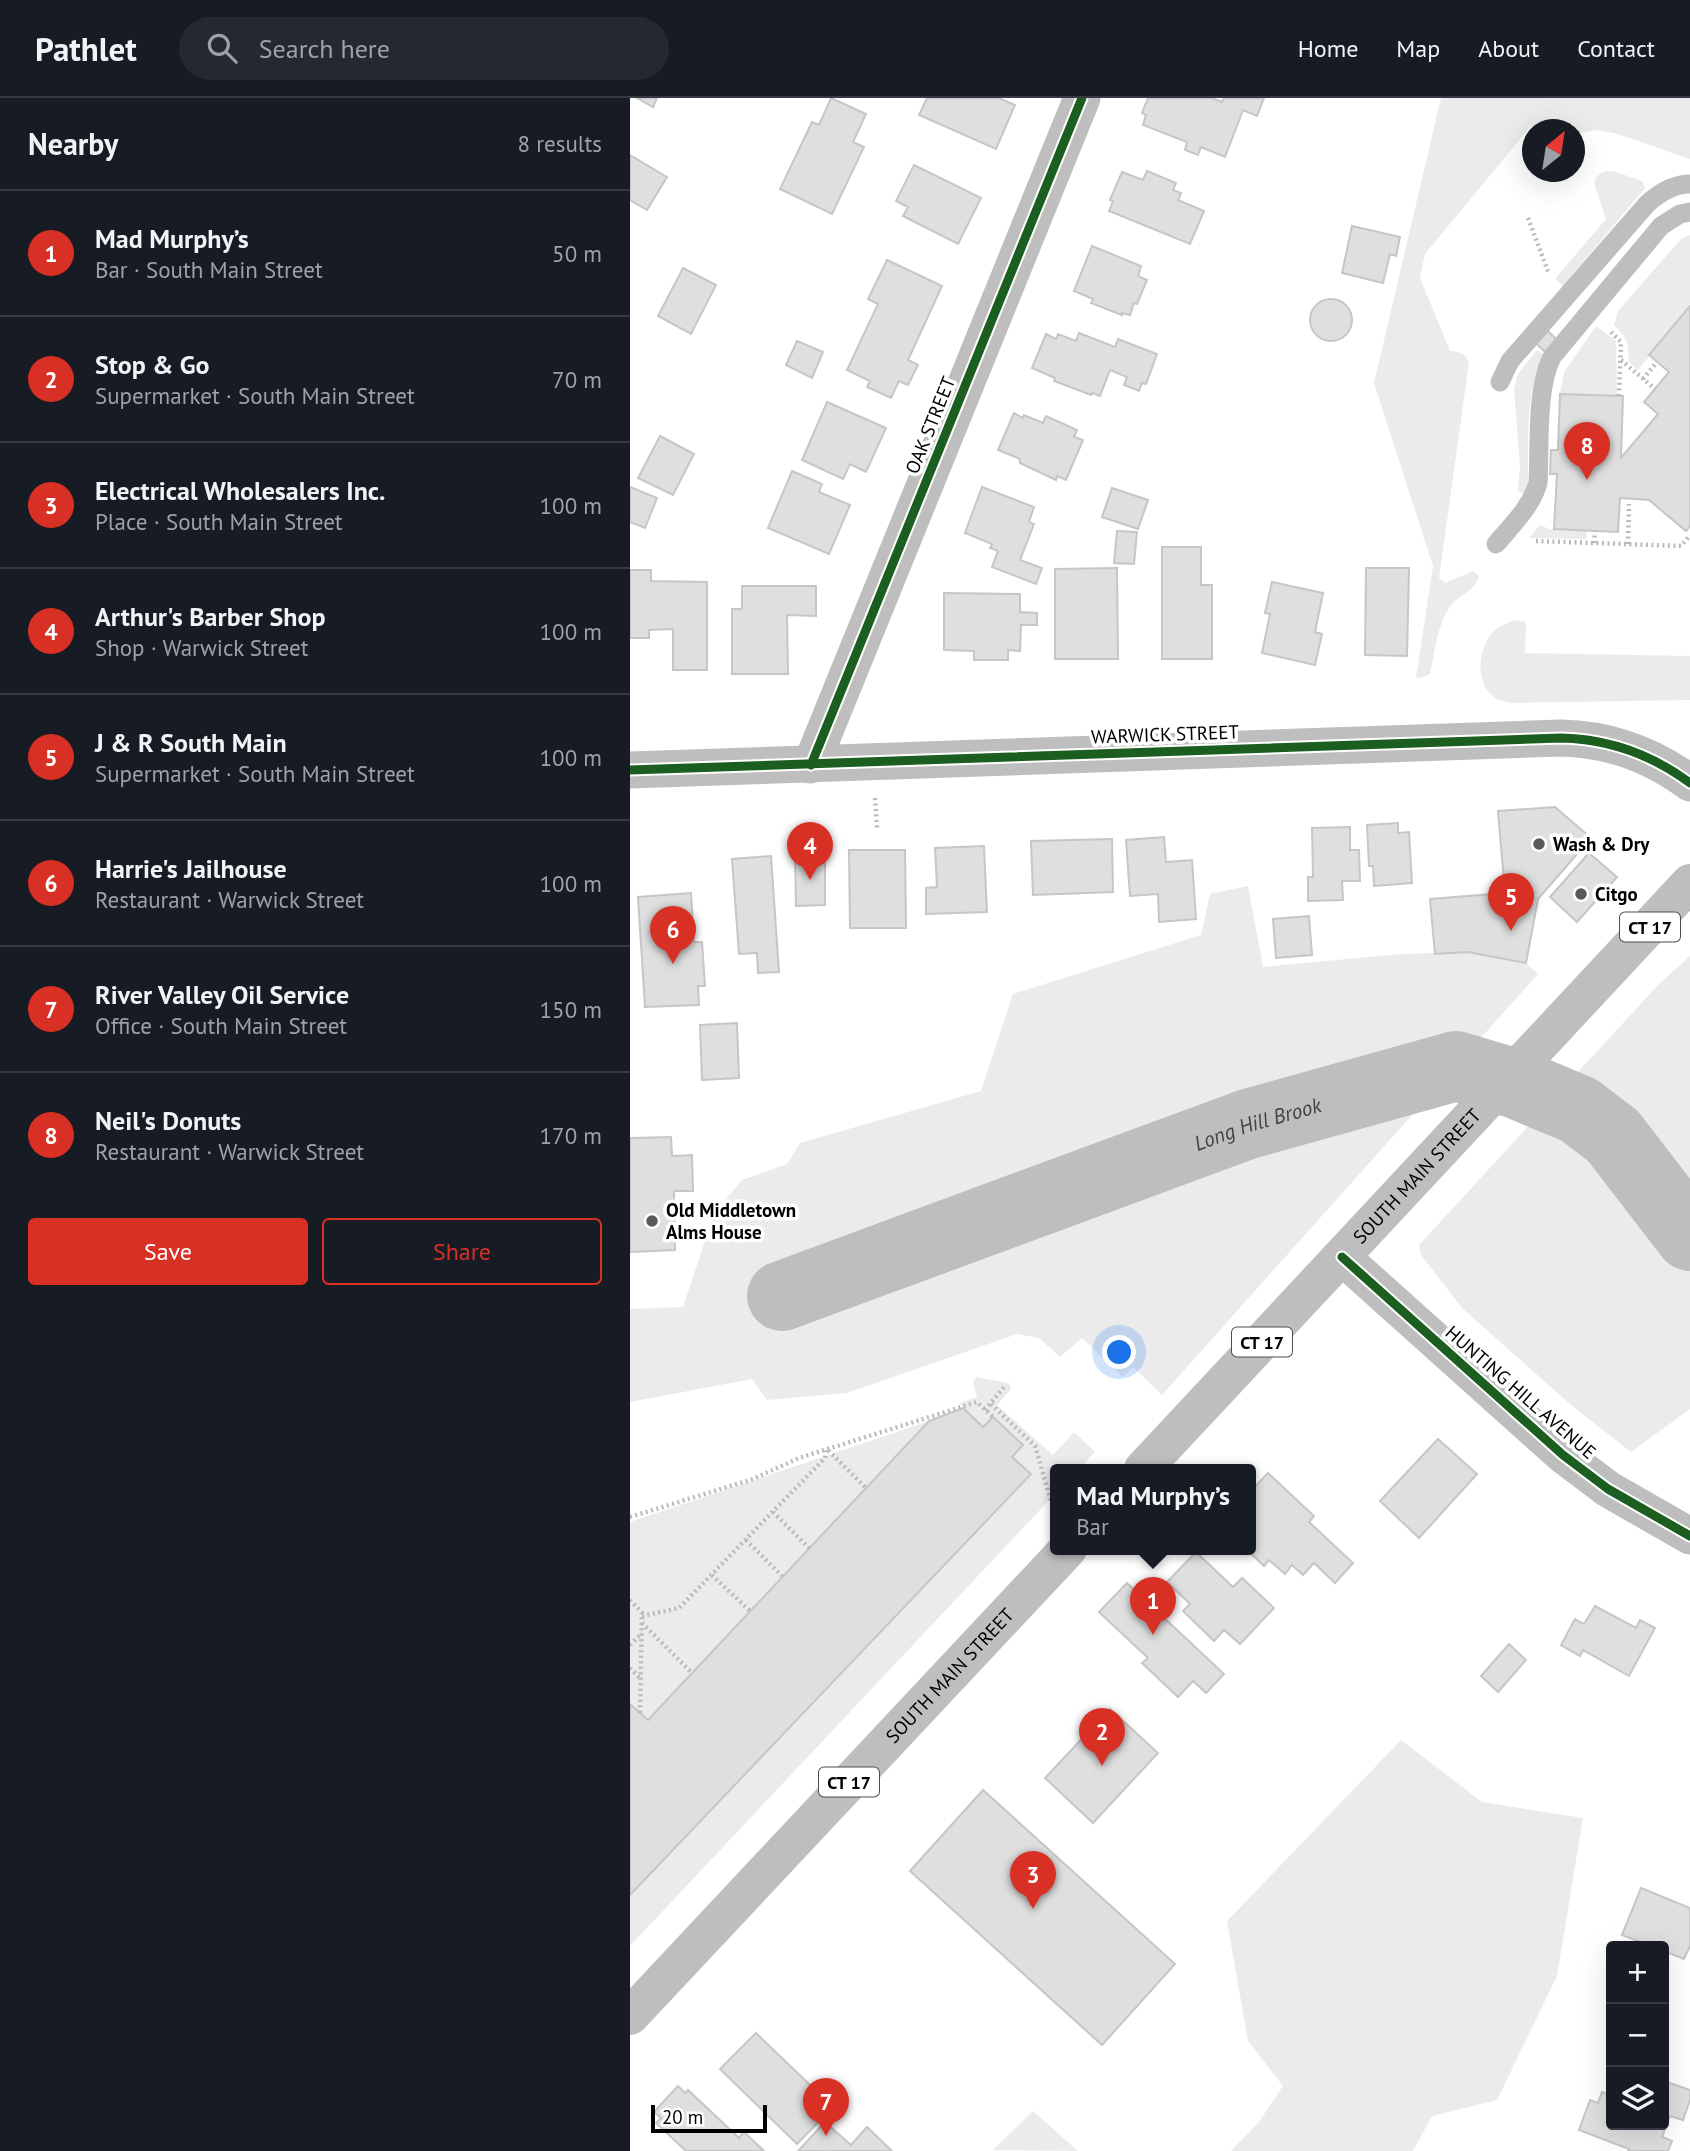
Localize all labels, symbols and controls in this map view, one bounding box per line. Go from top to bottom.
search box [179,17,669,80]
text: Pathlet [35,27,137,70]
icon: search [203,29,241,67]
text: Search here [259,32,390,65]
text: Home [1298,33,1358,64]
text: Map [1396,33,1440,64]
text: About [1478,33,1539,64]
text: Contact [1577,33,1655,64]
north arrow [1522,119,1585,182]
text: Nearby [28,124,118,163]
text: 8 results [518,129,602,158]
text: Mad Murphy’s [95,222,249,255]
text: 1 [44,239,58,268]
text: 50 m [552,239,602,268]
text: Bar · South Main Street [95,255,323,284]
text: Stop & Go [95,348,210,381]
text: 2 [44,365,58,394]
text: 70 m [552,365,602,394]
street label: OAK STREET [900,373,961,477]
text: Supermarket · South Main Street [95,381,415,410]
pin: 8 [1564,422,1610,480]
text: Electrical Wholesalers Inc. [95,474,386,507]
text: 3 [44,491,58,520]
text: 100 m [540,491,602,520]
text: Place · South Main Street [95,507,343,536]
text: Arthur's Barber Shop [95,600,325,633]
text: 4 [44,617,58,646]
text: 100 m [540,617,602,646]
text: Shop · Warwick Street [95,633,309,662]
street label: WARWICK STREET [1091,719,1240,749]
text: J & R South Main [95,726,287,759]
text: 5 [44,743,58,772]
text: 100 m [540,743,602,772]
text: Supermarket · South Main Street [95,759,415,788]
pin: 4 [787,822,833,880]
place label: Wash & Dry [1553,832,1650,856]
marker: Wash & Dry [1531,836,1547,852]
text: Harrie's Jailhouse [95,852,287,885]
text: 6 [44,869,58,898]
text: 100 m [540,869,602,898]
pin: 5 [1488,873,1534,931]
place label: Citgo [1595,882,1638,906]
text: Restaurant · Warwick Street [95,885,364,914]
marker: Citgo [1573,886,1589,902]
pin: 6 [650,906,696,964]
road number: CT 17 [1620,912,1680,942]
text: River Valley Oil Service [95,978,349,1011]
text: 7 [44,995,58,1024]
text: 150 m [540,995,602,1024]
text: Office · South Main Street [95,1011,347,1040]
water label: Long Hill Brook [1190,1090,1326,1156]
street label: SOUTH MAIN STREET [1348,1103,1486,1249]
text: Neil's Donuts [95,1104,241,1137]
text: 8 [44,1121,58,1150]
text: 170 m [540,1121,602,1150]
text: Restaurant · Warwick Street [95,1137,364,1166]
place label: Old Middletown Alms House [666,1198,796,1244]
marker: Old Middletown Alms House [644,1213,660,1229]
button: Save [28,1218,308,1285]
button: Share [322,1218,602,1285]
street label: HUNTING HILL AVENUE [1441,1320,1601,1464]
road number: CT 17 [1232,1328,1292,1357]
your location [1102,1335,1136,1369]
popup [1050,1464,1256,1555]
text: Mad Murphy’s [1076,1479,1230,1512]
text: Bar [1076,1512,1109,1541]
pin: 1 [1130,1577,1176,1635]
street label: SOUTH MAIN STREET [880,1603,1019,1748]
pin: 2 [1079,1708,1125,1766]
road number: CT 17 [819,1768,879,1797]
pin: 3 [1010,1851,1056,1909]
map controls [1606,1941,1669,2130]
button: + [1606,1941,1669,2004]
button: − [1606,2004,1669,2067]
button: layers [1606,2067,1669,2130]
pin: 7 [803,2078,849,2136]
scale bar [651,2102,766,2134]
text: 20 m [662,2105,703,2129]

